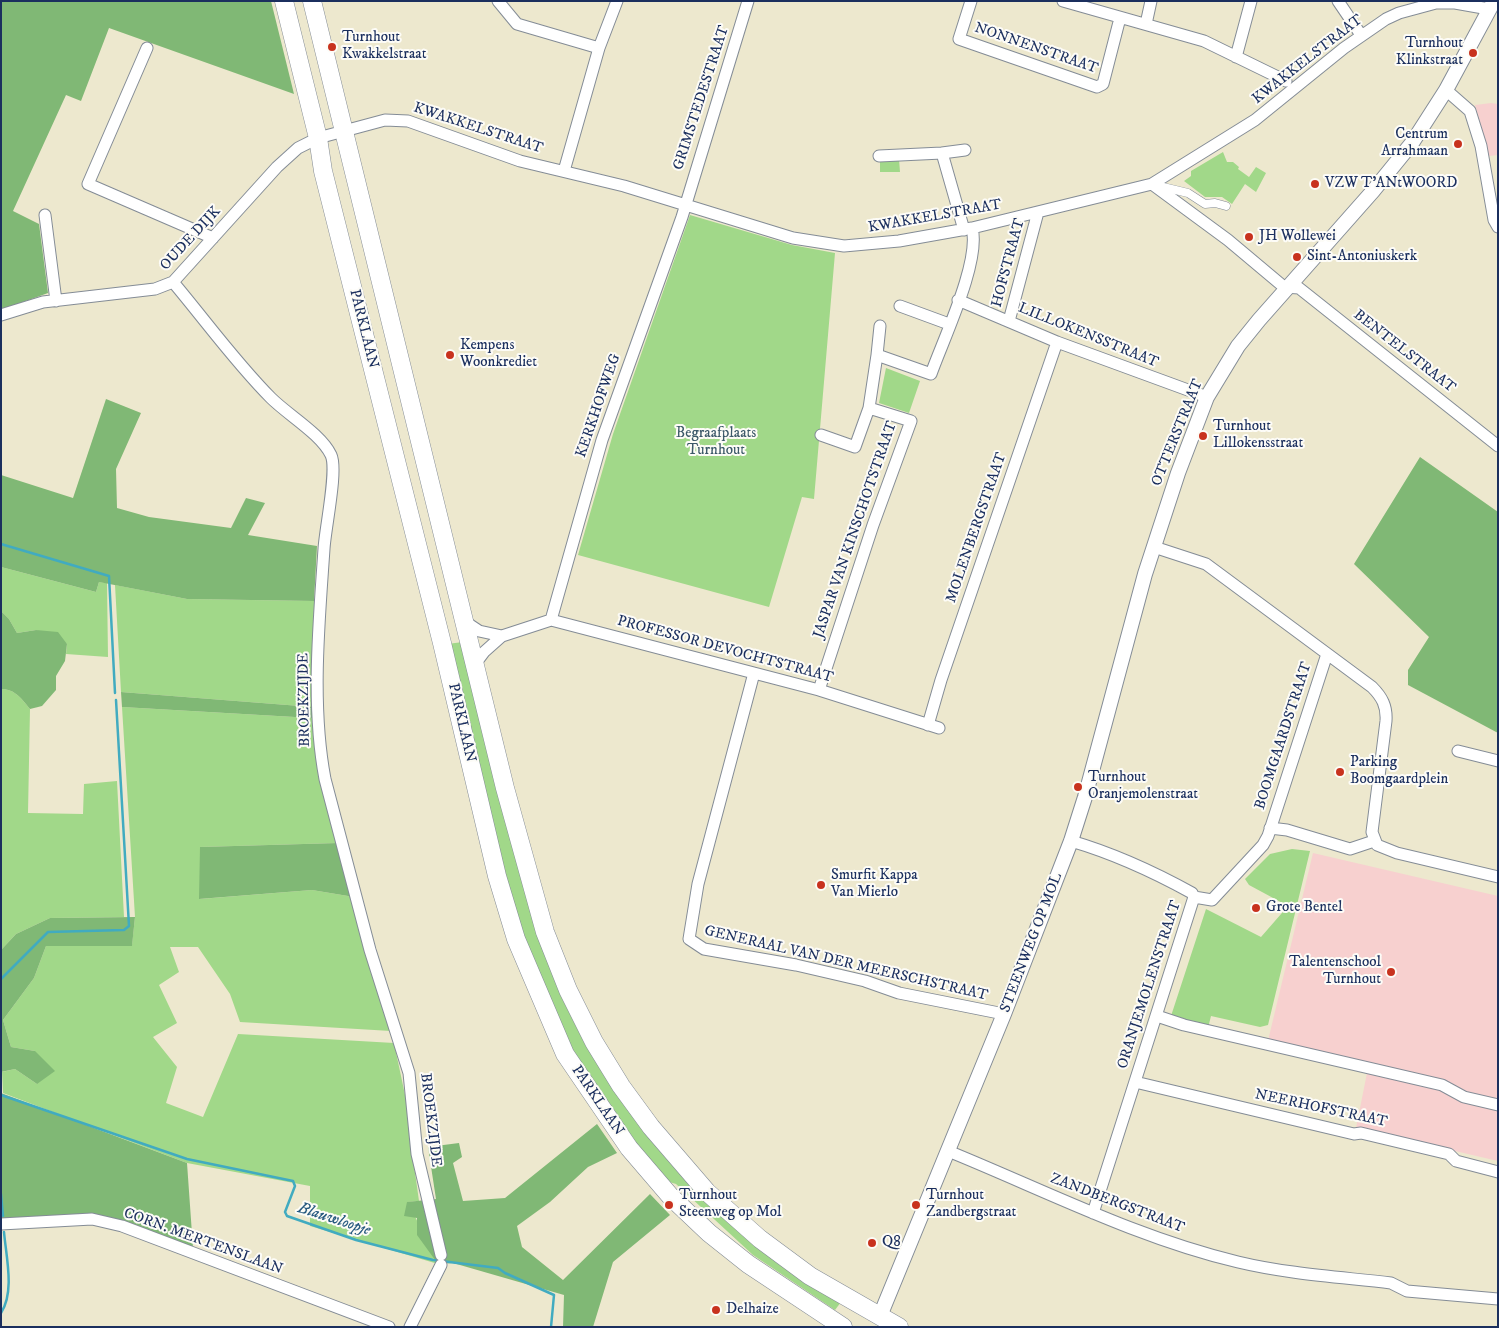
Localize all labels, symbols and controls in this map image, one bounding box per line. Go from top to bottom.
street label: KWAKKELSTRAAT [1249,11,1367,109]
street label: NONNENSTRAAT [972,19,1100,79]
street label: GRIMSTEDESTRAAT [670,23,734,173]
place label: Turnhout Kwakkelstraat [342,29,426,64]
place label: Turnhout Klinkstraat [1396,35,1463,70]
marker: Turnhout Kwakkelstraat [326,41,338,53]
marker: Turnhout Klinkstraat [1467,47,1479,59]
street label: KWAKKELSTRAAT [411,100,545,158]
place label: Centrum Arrahmaan [1381,126,1448,161]
marker: Centrum Arrahmaan [1452,138,1464,150]
place label: VZW T'ANtWOORD [1325,175,1457,193]
marker: VZW T'ANtWOORD [1309,178,1321,190]
street label: KWAKKELSTRAAT [867,196,1003,238]
street label: OUDE DIJK [157,203,225,275]
street label: HOFSTRAAT [988,217,1030,309]
place label: JH Wollewei [1259,228,1336,246]
marker: JH Wollewei [1243,231,1255,243]
place label: Sint-Antoniuskerk [1307,248,1417,266]
marker: Sint-Antoniuskerk [1291,251,1303,263]
street label: PARKLAAN [344,288,382,370]
street label: LILLOKENSSTRAAT [1015,300,1161,372]
street label: BENTELSTRAAT [1349,307,1459,397]
place label: Kempens Woonkrediet [460,337,537,372]
marker: Kempens Woonkrediet [444,349,456,361]
street label: KERKHOFWEG [573,352,625,460]
street label: OTTERSTRAAT [1148,377,1208,489]
place label: Turnhout Lillokensstraat [1213,418,1303,453]
street label: JASPAR VAN KINSCHOTSTRAAT [810,419,902,641]
park label: Begraafplaats Turnhout [676,425,756,460]
marker: Turnhout Lillokensstraat [1197,430,1209,442]
street label: MOLENBERGSTRAAT [943,451,1011,605]
street label: PROFESSOR DEVOCHTSTRAAT [615,612,835,688]
street label: BROEKZIJDE [295,653,315,747]
street label: BOOMGAARDSTRAAT [1252,660,1316,812]
street label: PARKLAAN [443,682,479,764]
place label: Parking Boomgaardplein [1350,754,1448,789]
marker: Parking Boomgaardplein [1334,766,1346,778]
place label: Turnhout Oranjemolenstraat [1088,769,1198,804]
marker: Turnhout Oranjemolenstraat [1072,781,1084,793]
place label: Smurfit Kappa Van Mierlo [831,867,918,902]
street label: STEENWEG OP MOL [997,871,1067,1015]
marker: Smurfit Kappa Van Mierlo [815,879,827,891]
street label: ORANJEMOLENSTRAAT [1114,899,1186,1071]
place label: Grote Bentel [1266,899,1343,917]
marker: Grote Bentel [1250,902,1262,914]
street label: GENERAAL VAN DER MEERSCHSTRAAT [702,923,990,1005]
place label: Talentenschool Turnhout [1289,954,1381,989]
marker: Talentenschool Turnhout [1385,966,1397,978]
street label: PARKLAAN [567,1062,627,1140]
street label: BROEKZIJDE [415,1072,445,1168]
street label: NEERHOFSTRAAT [1253,1086,1389,1132]
street label: ZANDBERGSTRAAT [1047,1170,1187,1238]
place label: Turnhout Steenweg op Mol [679,1187,781,1222]
place label: Turnhout Zandbergstraat [926,1187,1016,1222]
water label: Blauwloopje [295,1199,373,1241]
marker: Turnhout Steenweg op Mol [663,1199,675,1211]
marker: Turnhout Zandbergstraat [910,1199,922,1211]
street label: CORN. MERTENSLAAN [121,1205,285,1279]
place label: Q8 [882,1234,901,1252]
marker: Q8 [866,1237,878,1249]
place label: Delhaize [726,1301,779,1319]
marker: Delhaize [710,1304,722,1316]

